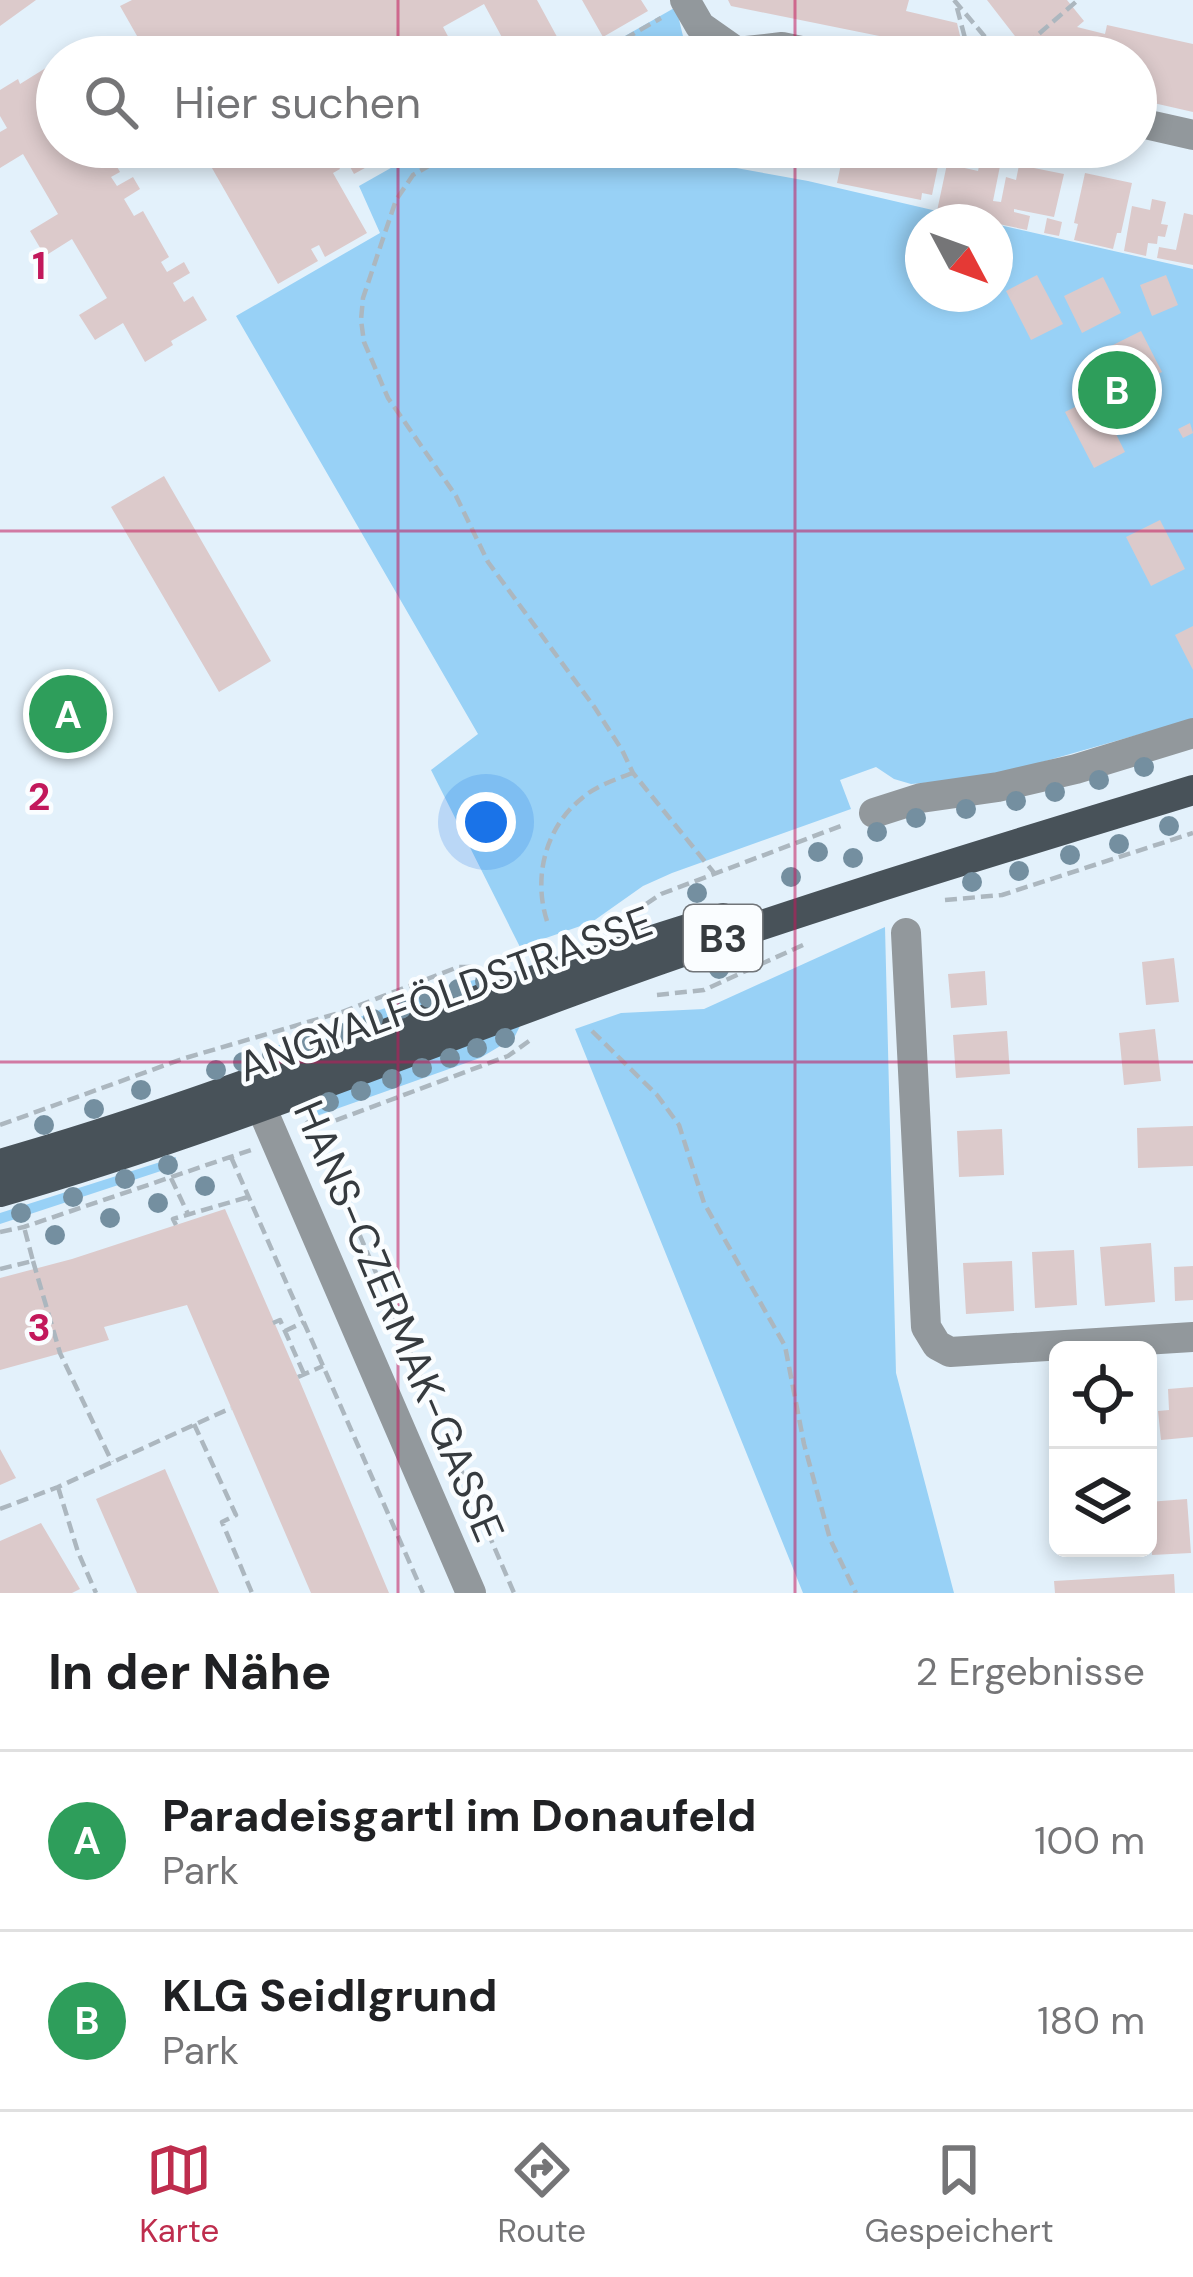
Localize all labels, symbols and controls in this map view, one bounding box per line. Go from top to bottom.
search box [36,36,1157,168]
icon: search [78,69,144,135]
text: Hier suchen [174,73,421,132]
north arrow [905,204,1013,312]
text: 1 [32,240,46,291]
pin: B [1078,345,1156,435]
pin: A [29,669,107,759]
text: 2 [28,771,50,822]
your location [456,792,516,852]
street label: ANGYALFÖLDSTRASSE [230,893,660,1095]
road number: B3 [684,905,762,971]
street label: HANS-CZERMAK-GASSE [281,1092,517,1550]
text: 3 [27,1302,51,1353]
map controls [1049,1341,1157,1557]
button: locate [1049,1341,1157,1449]
button: layers [1049,1449,1157,1557]
text: In der Nähe [48,1638,332,1705]
text: 2 Ergebnisse [916,1646,1145,1697]
text: Paradeisgartl im Donaufeld [162,1786,757,1845]
text: A [73,1815,101,1866]
text: 100 m [1034,1815,1145,1866]
text: Park [162,1845,239,1896]
text: KLG Seidlgrund [162,1966,498,2025]
text: B [75,1995,99,2046]
text: 180 m [1037,1995,1145,2046]
text: Park [162,2025,239,2076]
tab: Karte [139,2137,219,2252]
tab: Route [498,2137,586,2252]
tab: Gespeichert [864,2137,1054,2252]

